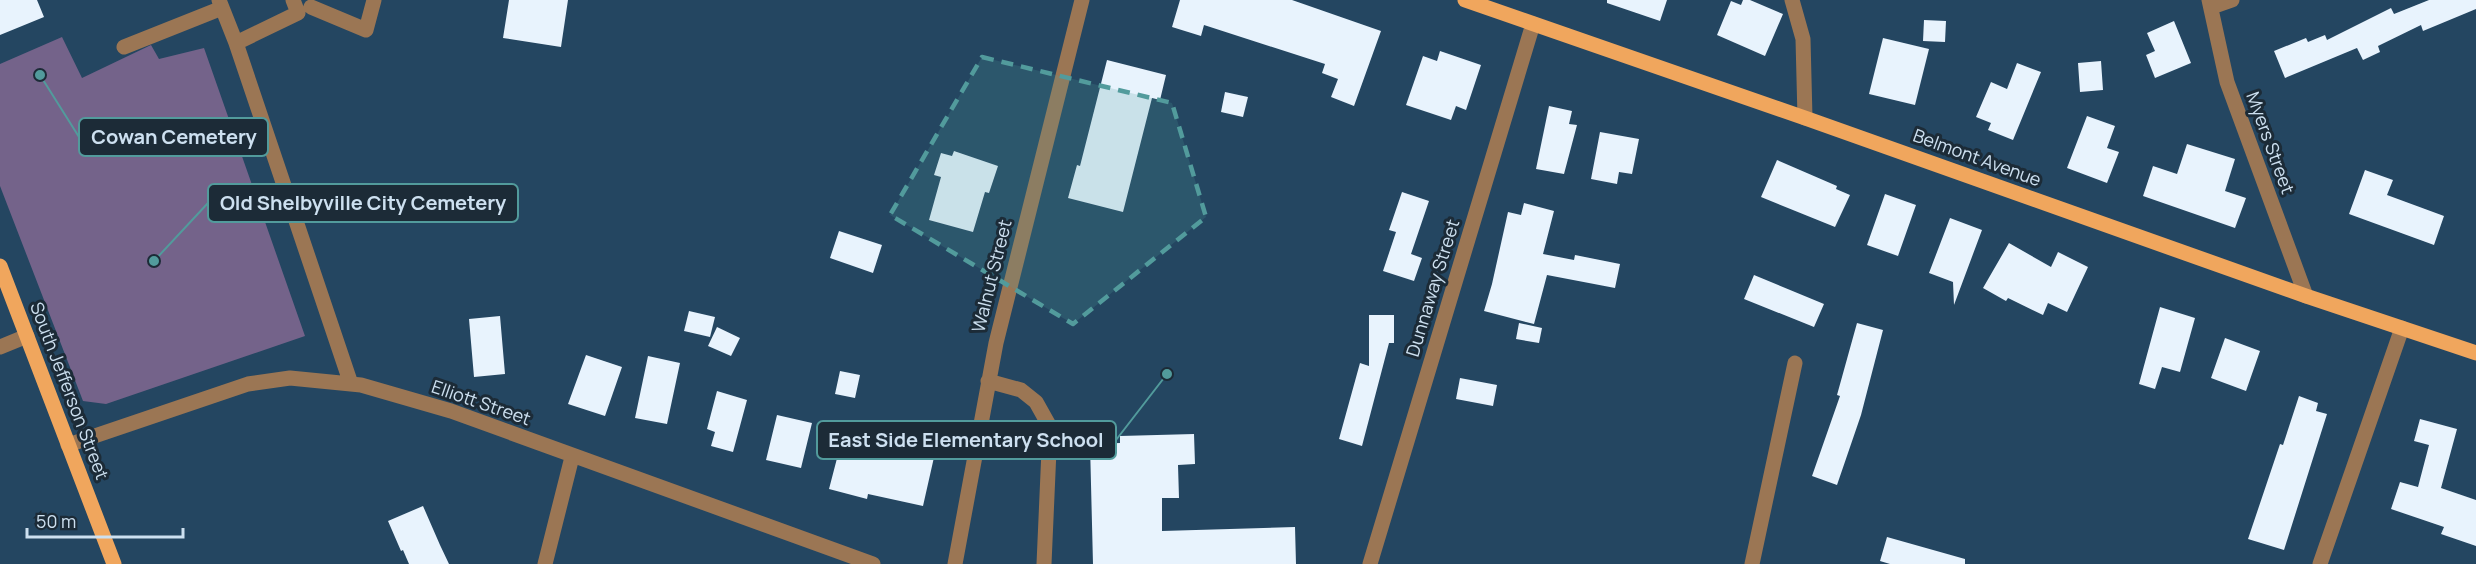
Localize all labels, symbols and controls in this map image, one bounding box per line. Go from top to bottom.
street label: Myers Street [2241,88,2300,197]
callout: Cowan Cemetery [79,118,268,156]
text: Cowan Cemetery [91,123,258,150]
street label: Belmont Avenue [1910,123,2045,191]
callout: Old Shelbyville City Cemetery [208,184,518,222]
text: Old Shelbyville City Cemetery [220,189,507,216]
street label: Dunnaway Street [1400,216,1464,359]
street label: Walnut Street [965,217,1017,335]
street label: South Jefferson Street [25,298,115,483]
street label: Elliott Street [429,374,534,430]
callout: East Side Elementary School [817,421,1116,459]
text: East Side Elementary School [828,426,1104,453]
scale bar [27,501,183,539]
text: 50 m [36,509,76,533]

